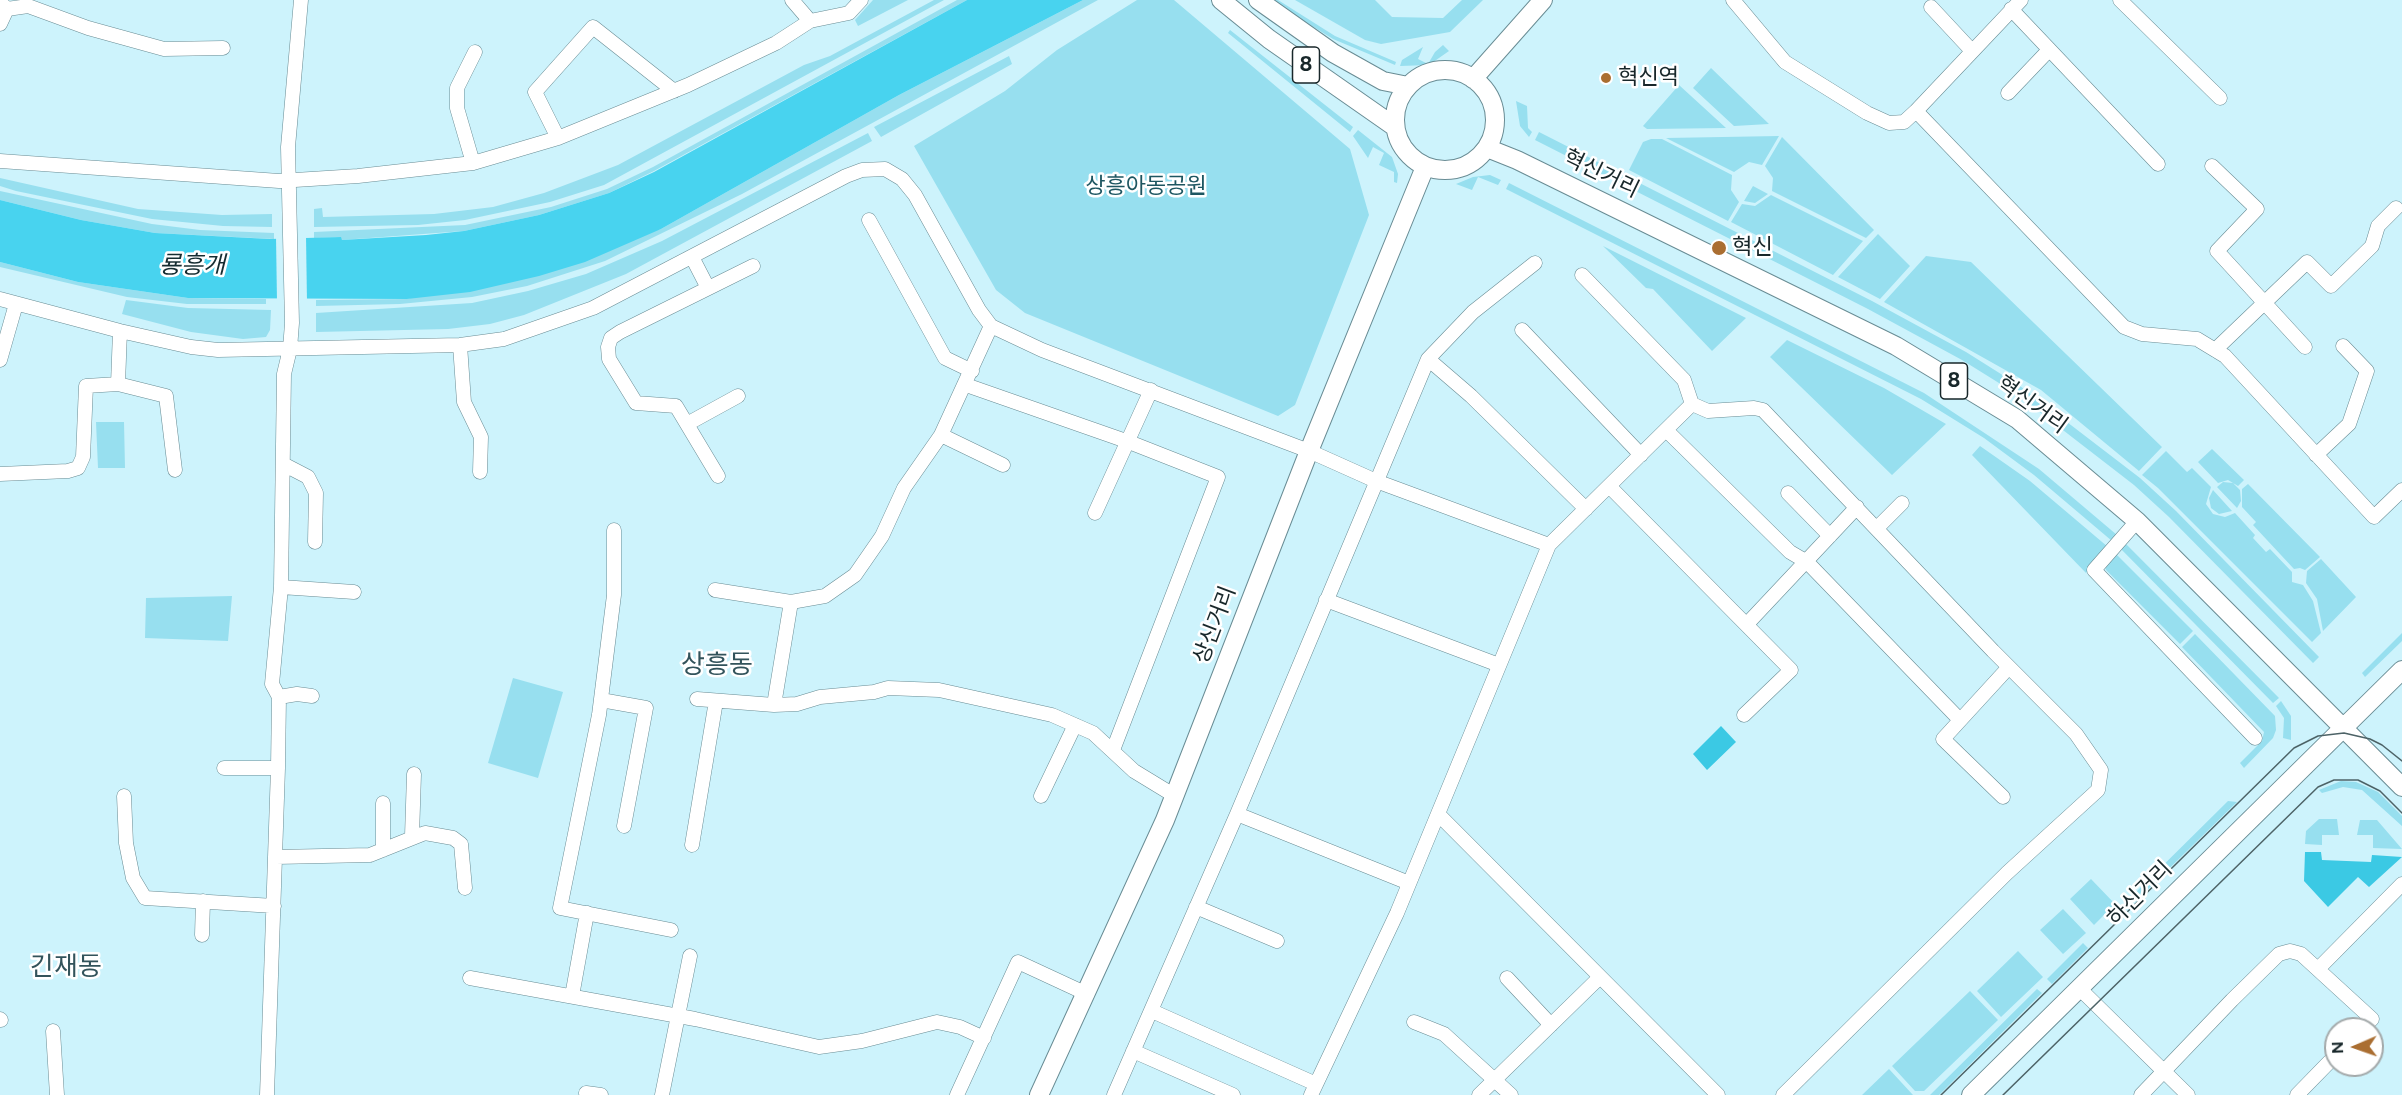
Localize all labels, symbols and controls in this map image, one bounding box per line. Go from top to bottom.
road number: 8 [1292,47,1320,83]
place label: 혁신역 [1618,65,1679,91]
marker: 혁신역 [1599,71,1613,85]
street label: 혁신거리 [1559,144,1643,204]
park label: 상흥아동공원 [1085,174,1207,200]
place label: 혁신 [1732,235,1772,261]
marker: 혁신 [1710,239,1728,257]
water label: 룡흥개 [159,252,225,280]
road number: 8 [1940,363,1968,399]
street label: 혁신거리 [1991,371,2073,439]
street label: 상신거리 [1188,582,1242,668]
district label: 상흥동 [681,649,753,681]
street label: 하신거리 [2102,856,2178,932]
district label: 긴재동 [30,951,102,983]
north arrow [2324,1017,2384,1077]
text: N [2328,1041,2347,1054]

